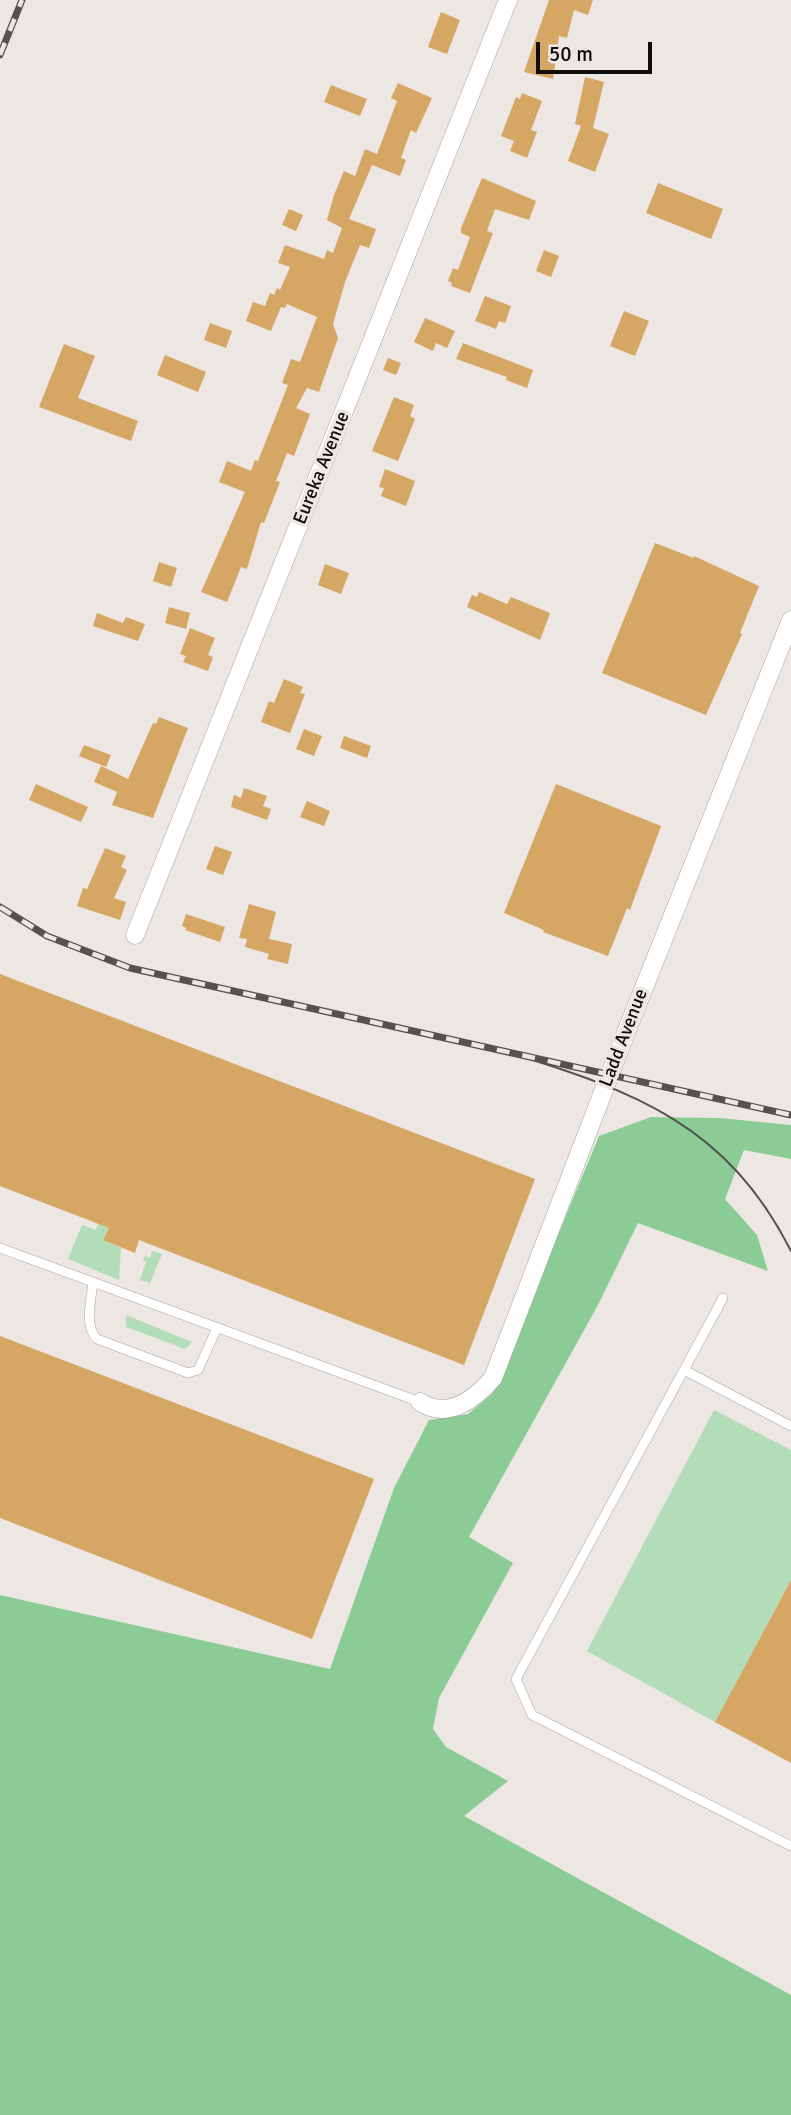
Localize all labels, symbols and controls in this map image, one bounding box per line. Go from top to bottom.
scale bar [539,28,654,72]
text: 50 m [549,41,593,67]
street label: Eureka Avenue [289,408,355,528]
street label: Ladd Avenue [595,986,653,1090]

